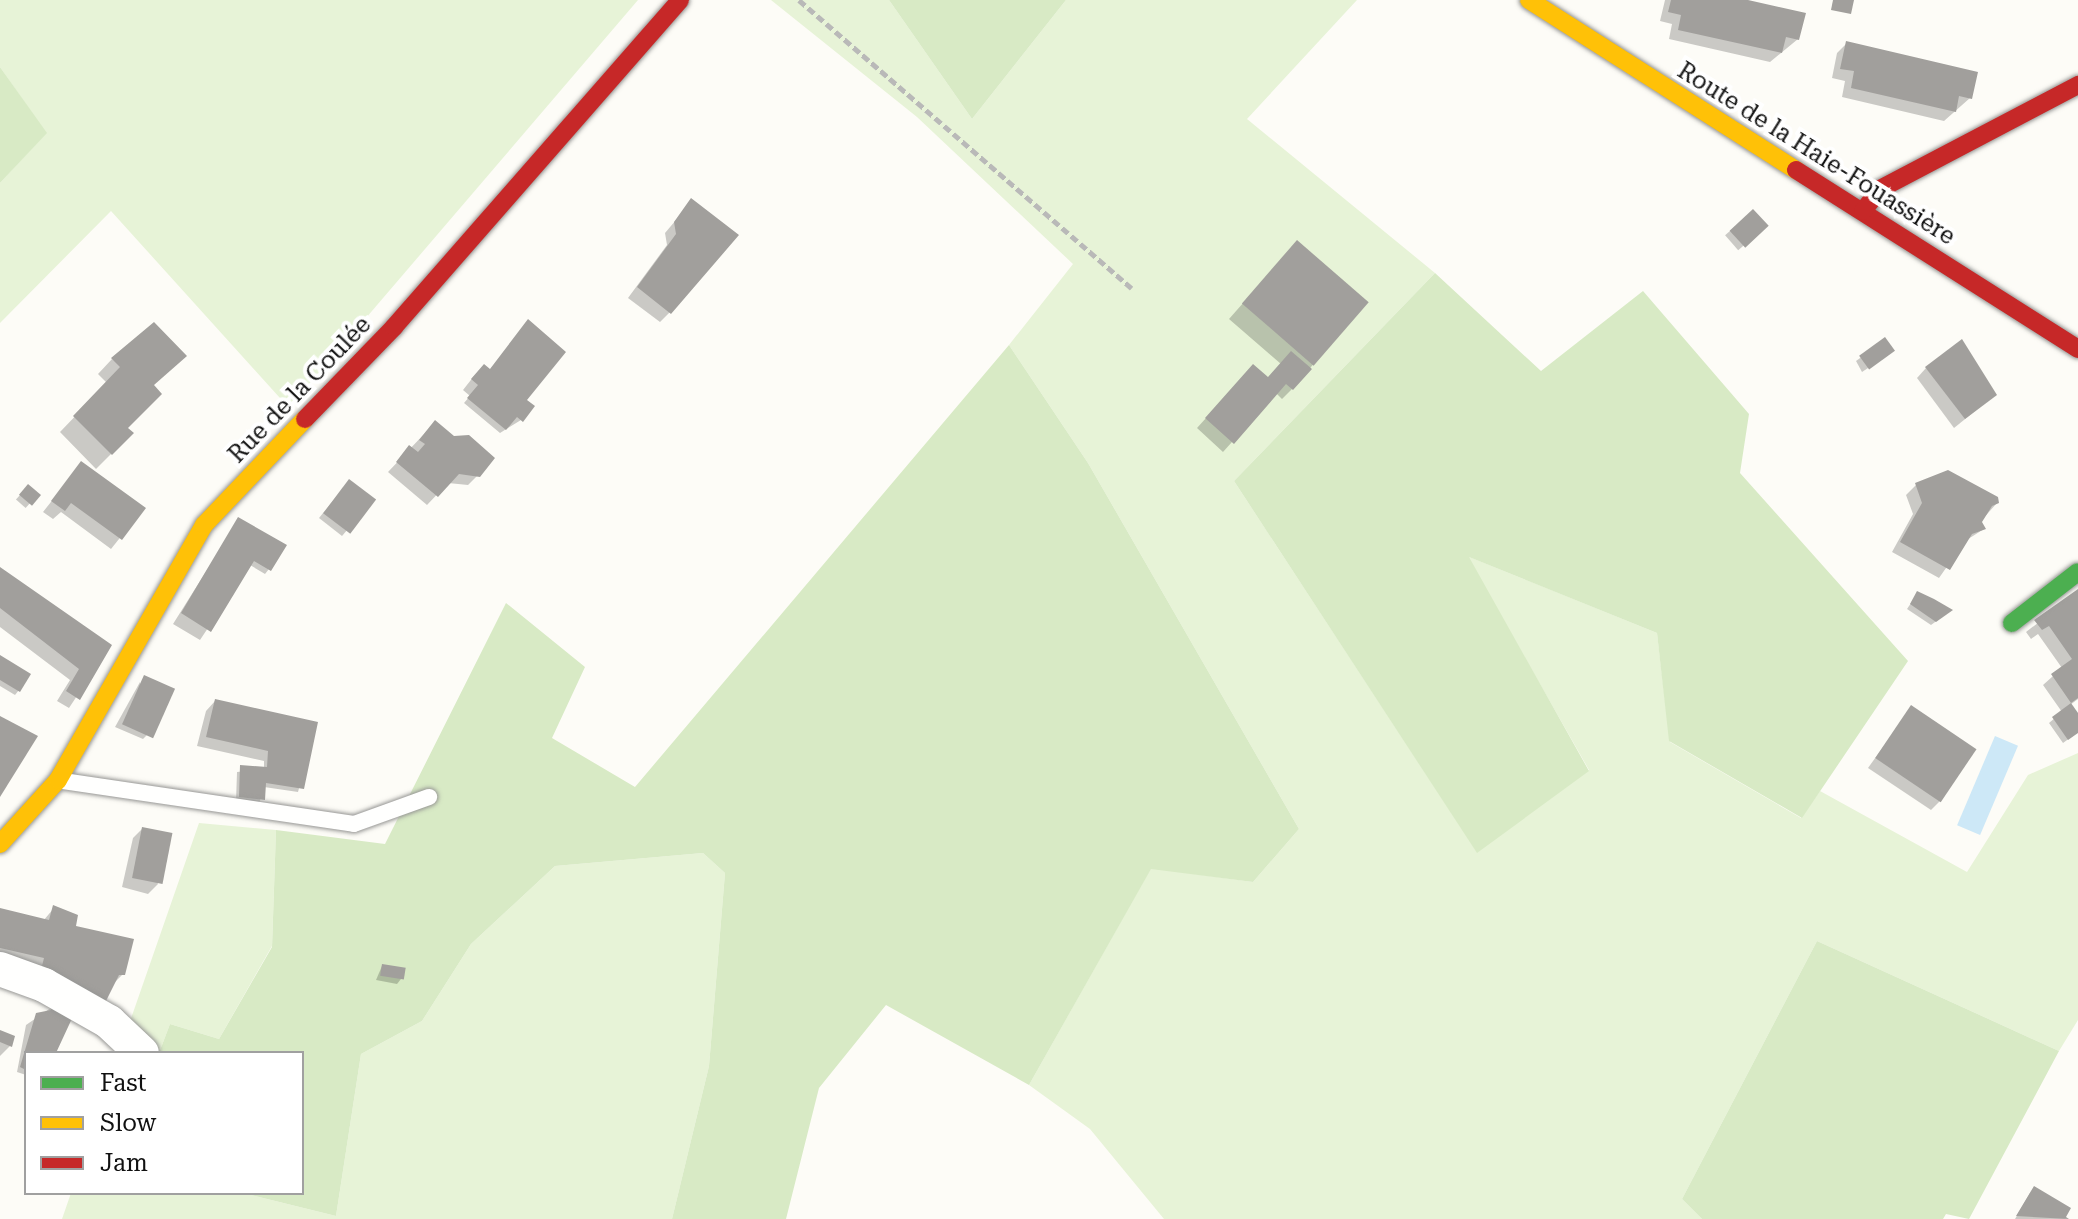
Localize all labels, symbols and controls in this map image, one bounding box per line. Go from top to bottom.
street label: Route de la Haie-Fouassière [1672,57,1960,251]
street label: Rue de la Coulée [223,311,377,469]
legend [24,1051,304,1195]
text: Fast [100,1069,147,1097]
text: Slow [100,1109,156,1137]
text: Jam [100,1149,148,1177]

